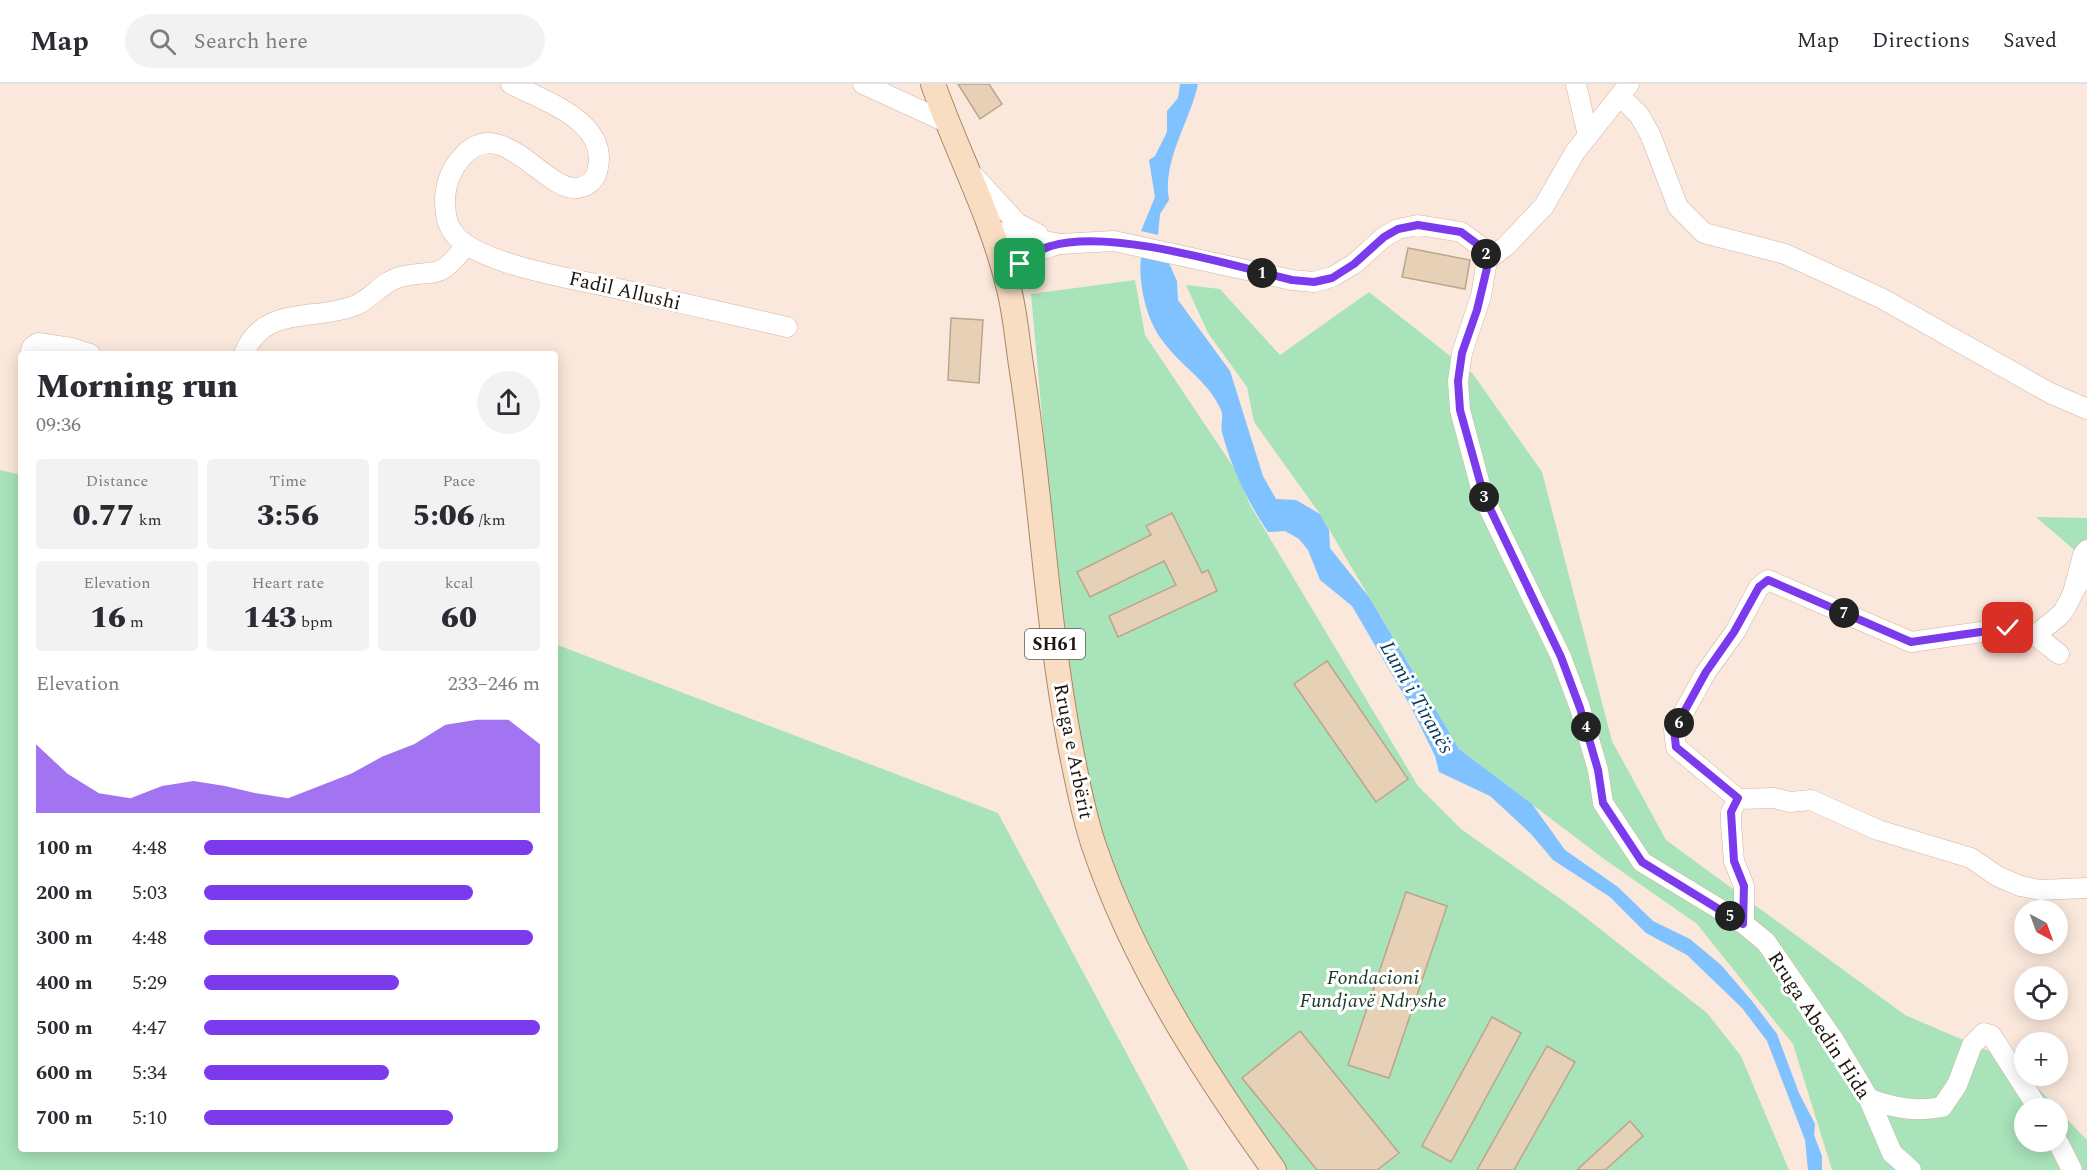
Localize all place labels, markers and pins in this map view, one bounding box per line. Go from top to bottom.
pin [994,238,1045,289]
pin: 2 [1471,239,1501,269]
pin: 1 [1247,258,1277,288]
pin: 3 [1469,482,1499,512]
pin: 7 [1829,598,1859,628]
pin [1982,602,2033,653]
pin: 6 [1664,708,1694,738]
pin: 4 [1571,712,1601,742]
pin: 5 [1715,901,1745,931]

